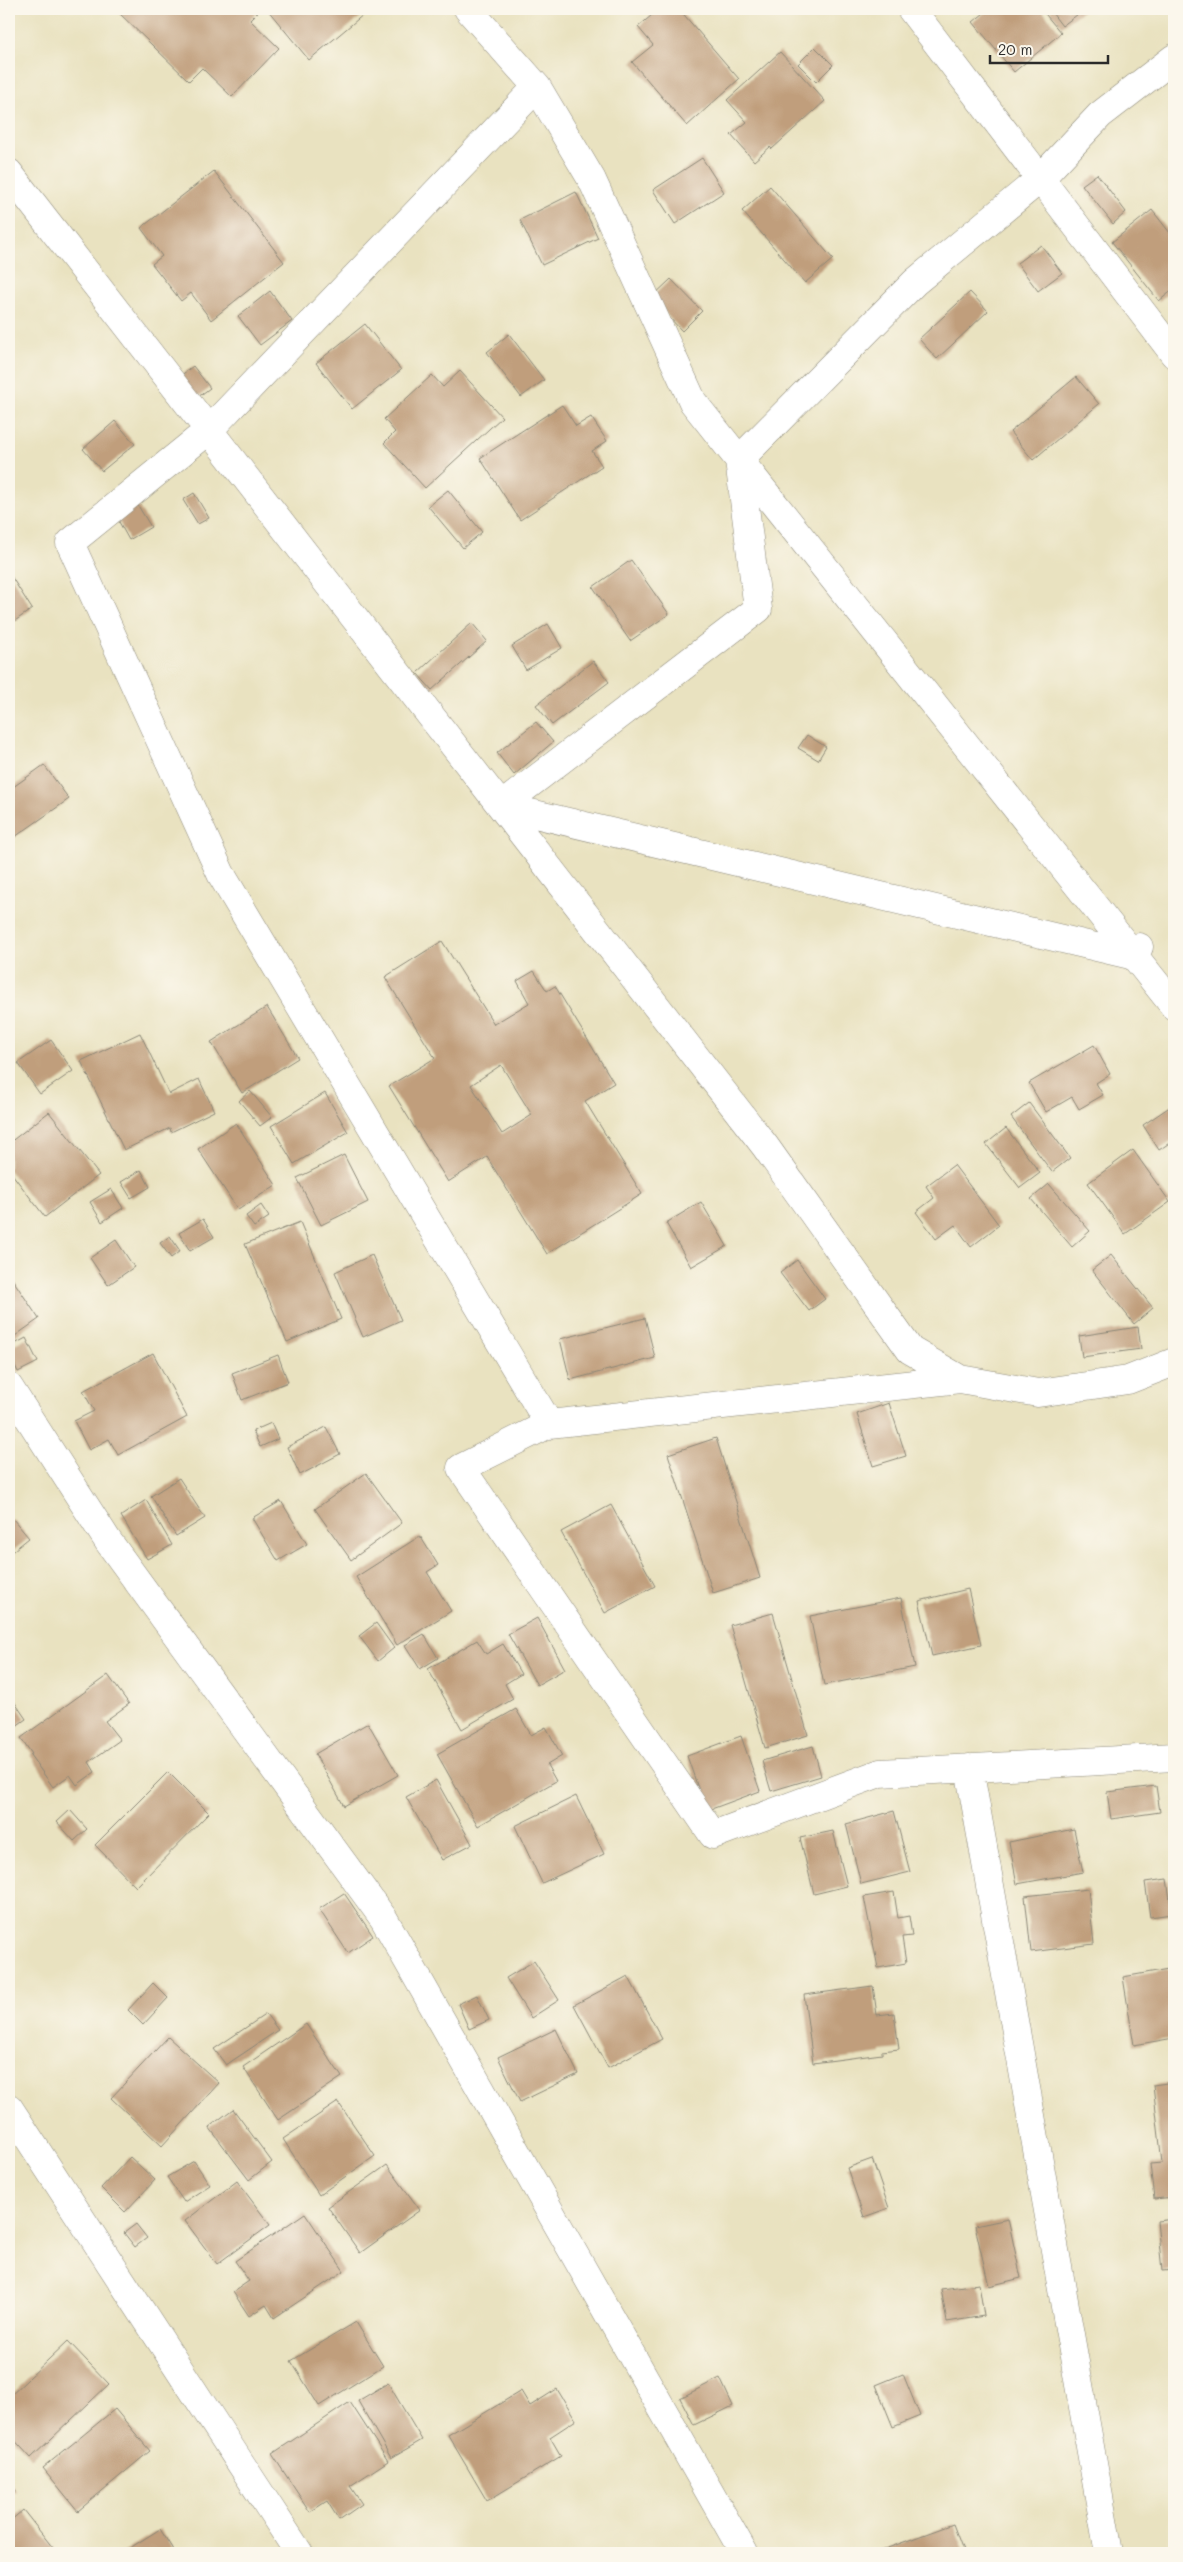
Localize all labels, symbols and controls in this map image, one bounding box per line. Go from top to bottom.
scale bar [990,32,1108,64]
text: 20 m [998,39,1032,59]

